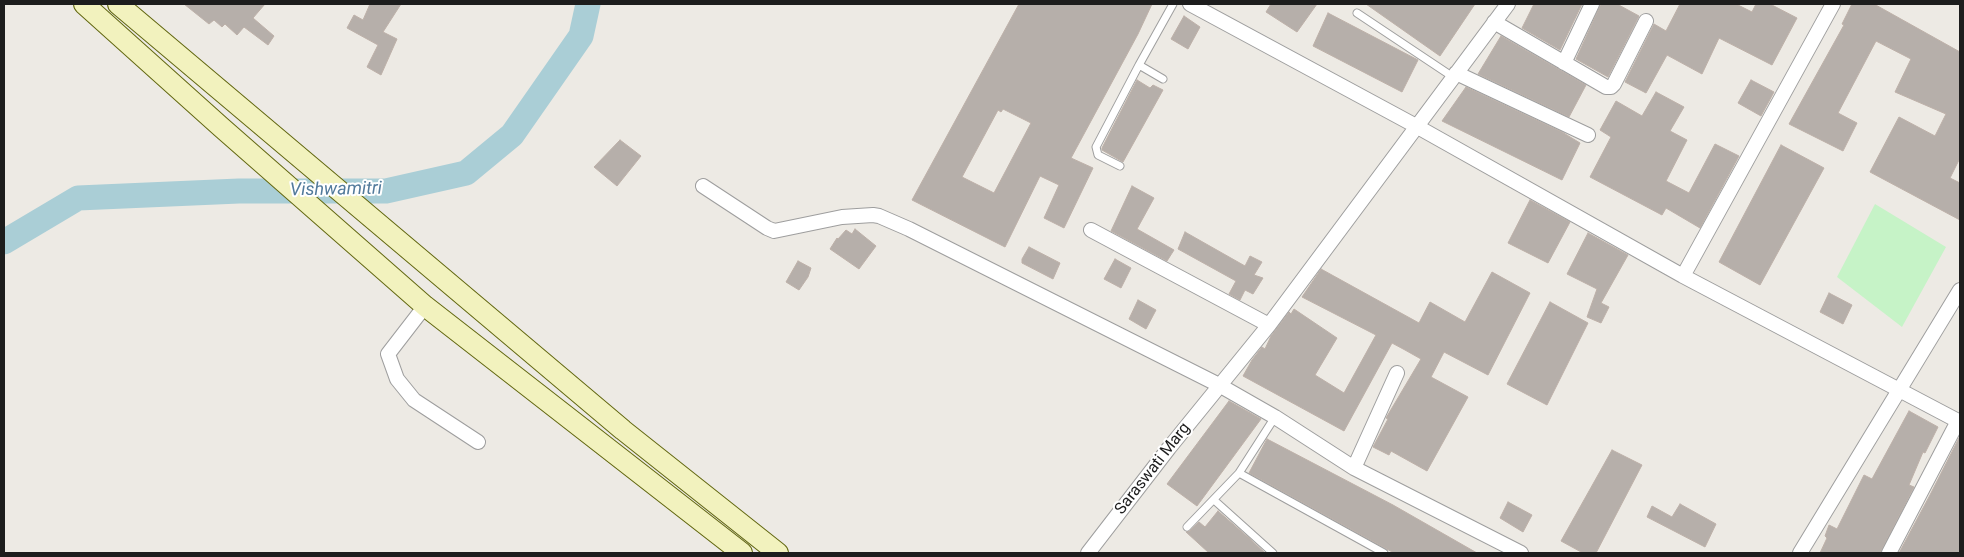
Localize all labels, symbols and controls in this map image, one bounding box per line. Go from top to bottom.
water label: Vishwamitri [290,178,382,202]
street label: Saraswati Marg [1111,419,1195,519]

